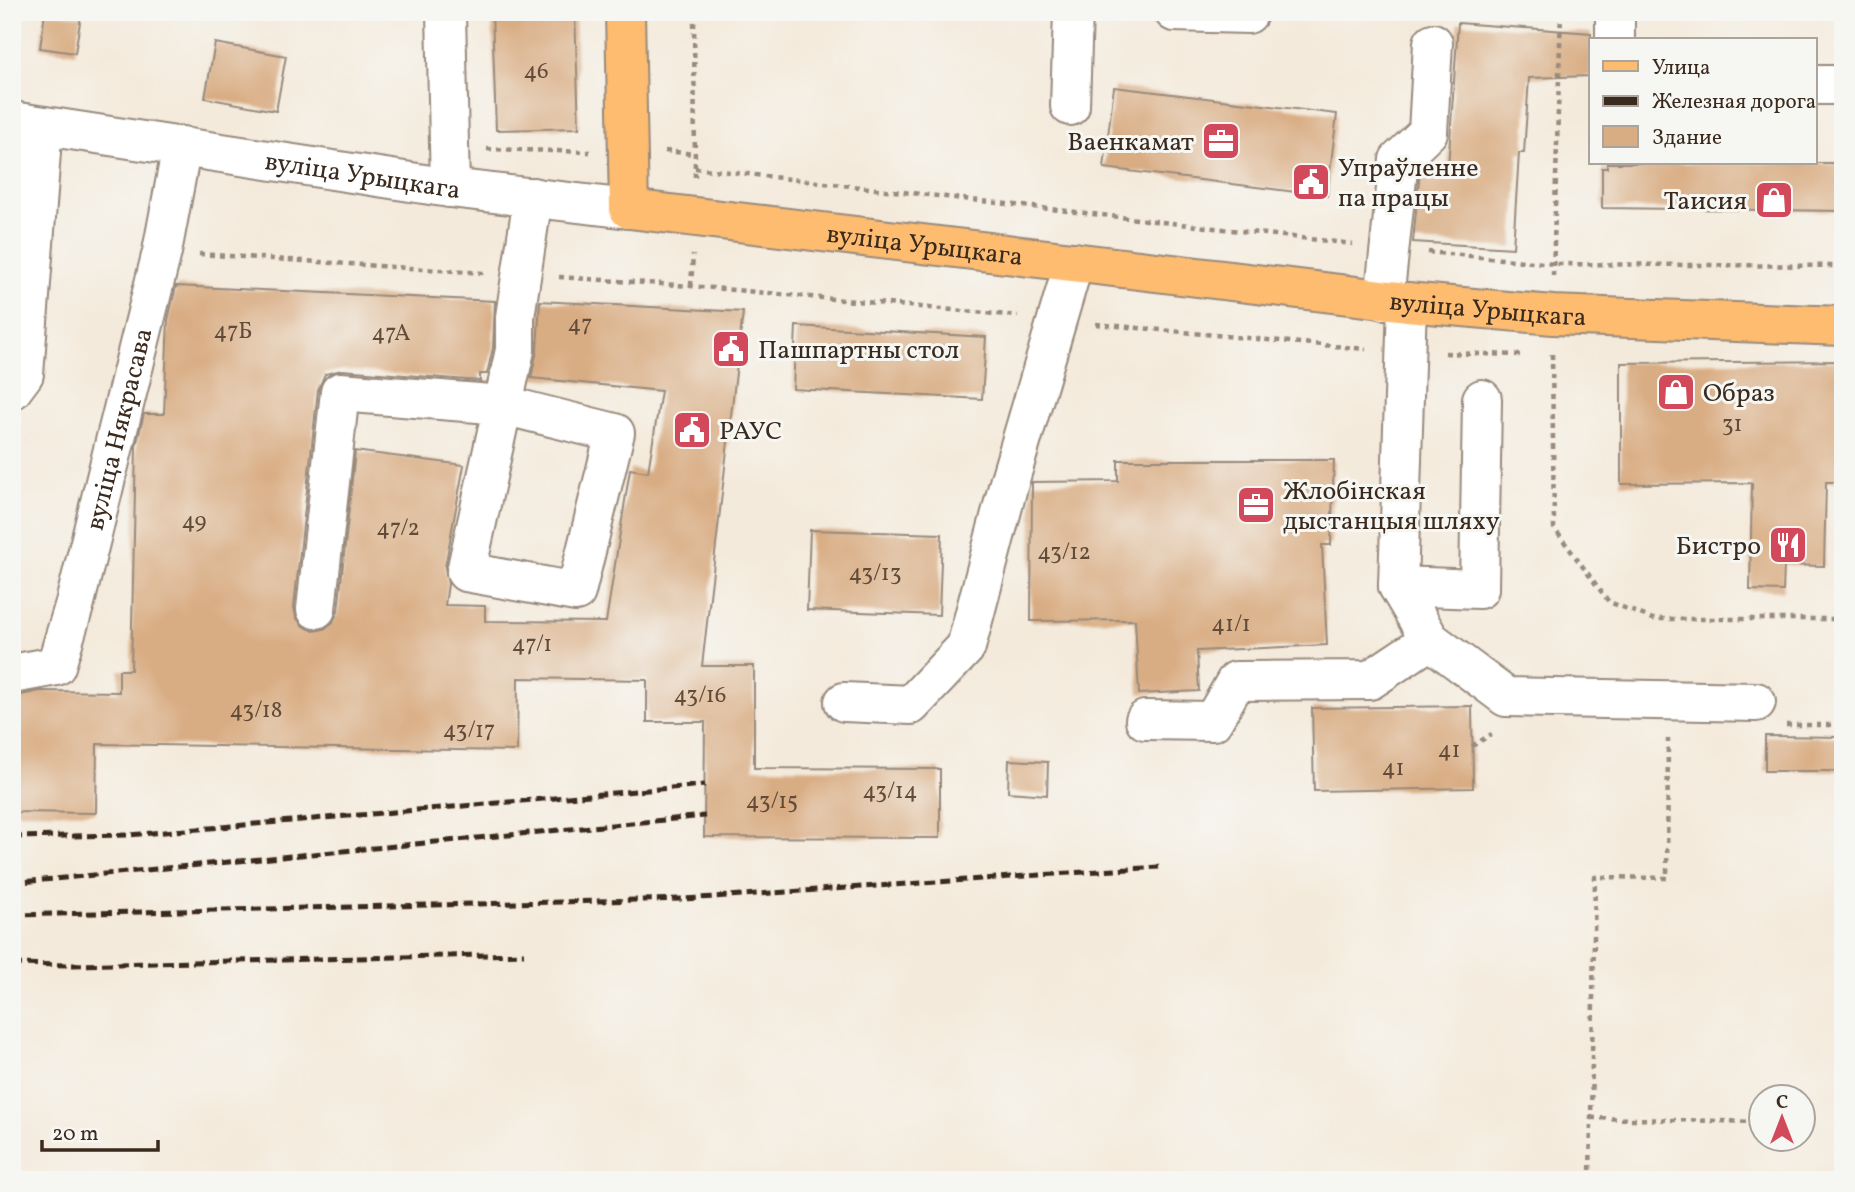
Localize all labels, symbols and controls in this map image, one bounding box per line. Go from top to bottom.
legend [1589,38,1816,164]
text: Улица [1652,54,1710,83]
house number: 46 [523,56,549,88]
text: Железная дорога [1652,88,1816,117]
office icon: Ваенкамат [1200,120,1242,162]
text: Здание [1652,124,1722,153]
place label: Ваенкамат [1067,125,1194,161]
street label: вуліца Урыцкага [262,144,462,209]
place label: Упраўленне па працы [1338,151,1479,217]
public building icon: Упраўленне па працы [1290,161,1332,203]
shop icon: Таисия [1753,179,1795,221]
place label: Таисия [1664,184,1747,220]
street label: вуліца Урыцкага [824,217,1025,276]
street label: вуліца Урыцкага [1387,284,1587,336]
house number: 47 [568,309,592,341]
house number: 47Б [213,316,253,348]
house number: 47А [372,318,410,350]
street label: вуліца Някрасава [78,324,163,534]
public building icon: Пашпартны стол [710,328,752,370]
place label: Пашпартны стол [758,333,959,369]
shop icon: Образ [1655,371,1697,413]
place label: Образ [1703,376,1775,412]
public building icon: РАУС [671,409,713,451]
house number: 31 [1722,409,1742,441]
place label: РАУС [719,414,782,450]
place label: Жлобінская дыстанцыя шляху [1283,474,1500,540]
office icon: Жлобінская дыстанцыя шляху [1235,484,1277,526]
house number: 49 [182,506,207,538]
house number: 47/2 [376,513,420,545]
restaurant icon: Бистро [1767,524,1809,566]
place label: Бистро [1676,529,1761,565]
house number: 43/12 [1037,537,1091,569]
house number: 43/13 [848,558,902,590]
house number: 41/1 [1211,609,1251,641]
house number: 47/1 [512,629,552,661]
house number: 43/16 [674,680,726,712]
house number: 43/18 [230,695,282,727]
house number: 43/17 [443,715,495,747]
house number: 41 [1438,735,1460,767]
house number: 41 [1382,753,1404,785]
house number: 43/14 [863,776,917,808]
house number: 43/15 [746,786,798,818]
north arrow [1746,1084,1816,1154]
text: С [1776,1090,1788,1116]
scale bar [42,1108,158,1152]
text: 20 m [52,1120,98,1149]

